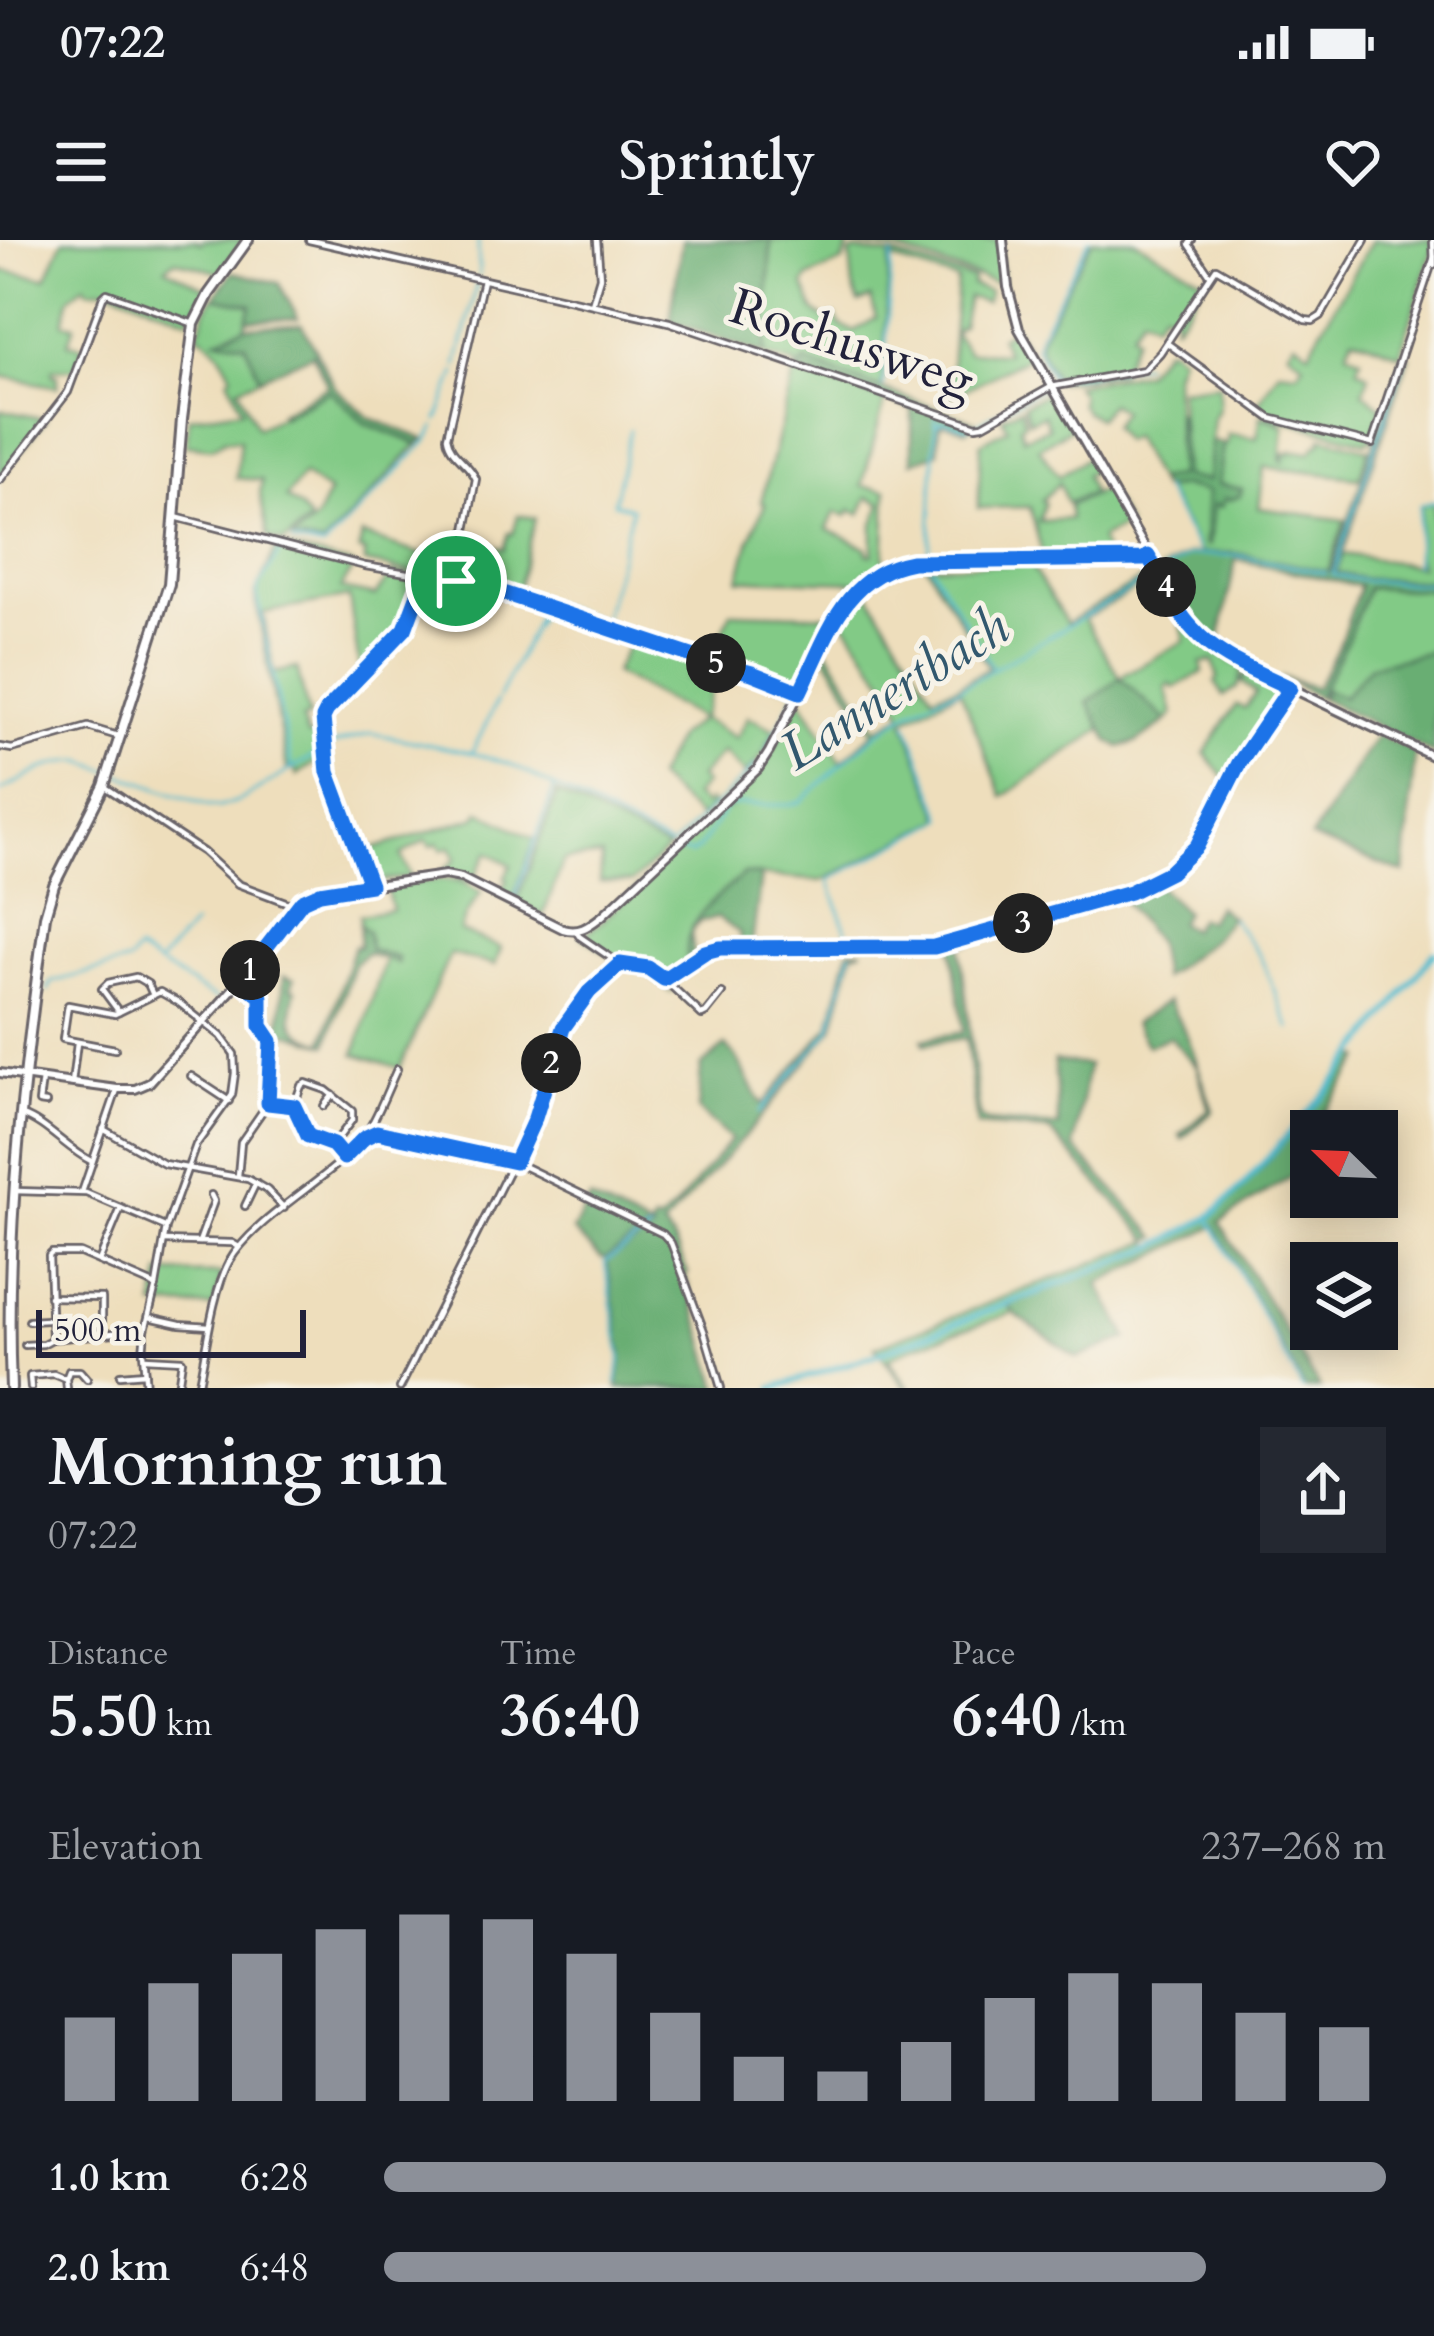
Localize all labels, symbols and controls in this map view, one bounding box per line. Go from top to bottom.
text: 07:22 [60,12,165,73]
text: Sprintly [619,126,815,199]
icon: menu [48,129,114,195]
icon: heart [1320,129,1386,195]
street label: Rochusweg [721,272,983,416]
pin [405,530,507,632]
icon: arrive [423,548,489,614]
pin: 4 [1136,557,1196,617]
text: 4 [1158,564,1174,609]
water label: Lannertbach [767,591,1023,789]
pin: 5 [686,633,746,693]
text: 5 [708,640,724,685]
pin: 3 [993,893,1053,953]
text: 3 [1015,900,1031,945]
pin: 1 [220,940,280,1000]
text: 1 [242,947,258,992]
pin: 2 [521,1033,581,1093]
text: 2 [543,1040,559,1085]
north arrow [1290,1110,1398,1218]
map controls [1290,1110,1398,1350]
button: layers [1290,1242,1398,1350]
scale bar [36,1304,306,1357]
text: 500 m [54,1308,141,1353]
text: Morning run [48,1419,447,1508]
button: share [1260,1427,1386,1553]
text: 07:22 [48,1509,138,1562]
text: Distance [48,1631,169,1676]
text: Time [500,1631,576,1676]
text: Pace [952,1631,1016,1676]
text: 5.50 [48,1676,158,1757]
text: 36:40 [500,1676,640,1757]
text: 6:40 [952,1676,1062,1757]
text: km [158,1702,212,1747]
text: /km [1062,1702,1127,1747]
text: Elevation [48,1820,203,1873]
text: 237–268 m [1201,1820,1386,1873]
text: 1.0 km [48,2151,170,2204]
text: 6:28 [240,2151,310,2204]
text: 2.0 km [48,2241,170,2294]
text: 6:48 [240,2241,310,2294]

